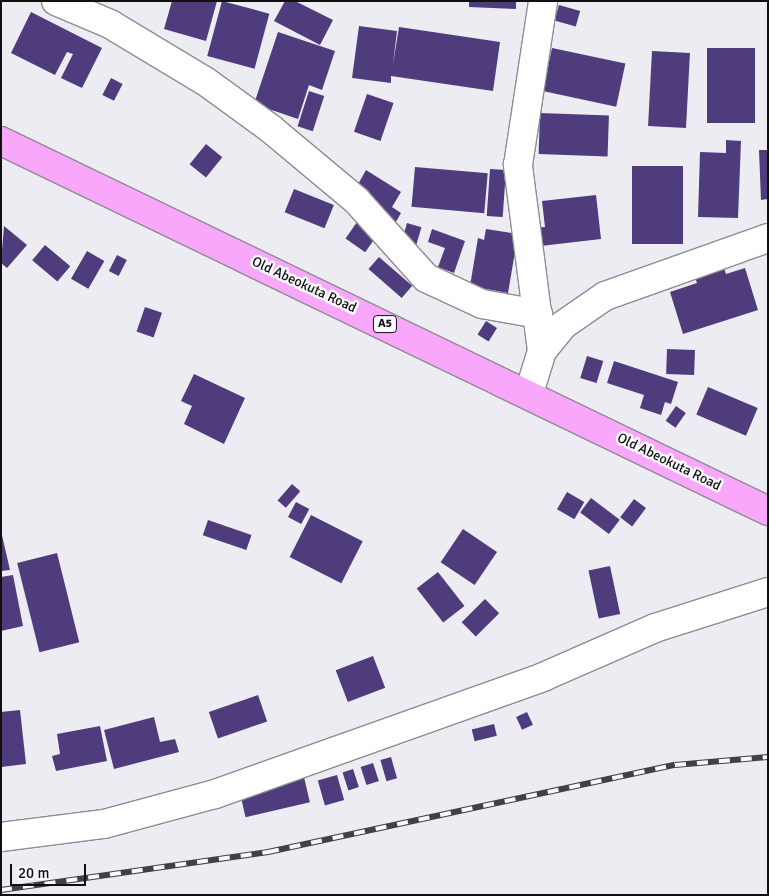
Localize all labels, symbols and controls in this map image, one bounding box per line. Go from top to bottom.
street label: Old Abeokuta Road [249,253,359,317]
road number: A5 [372,314,398,334]
street label: Old Abeokuta Road [614,430,724,494]
scale bar [12,854,89,886]
text: 20 m [18,864,49,882]

